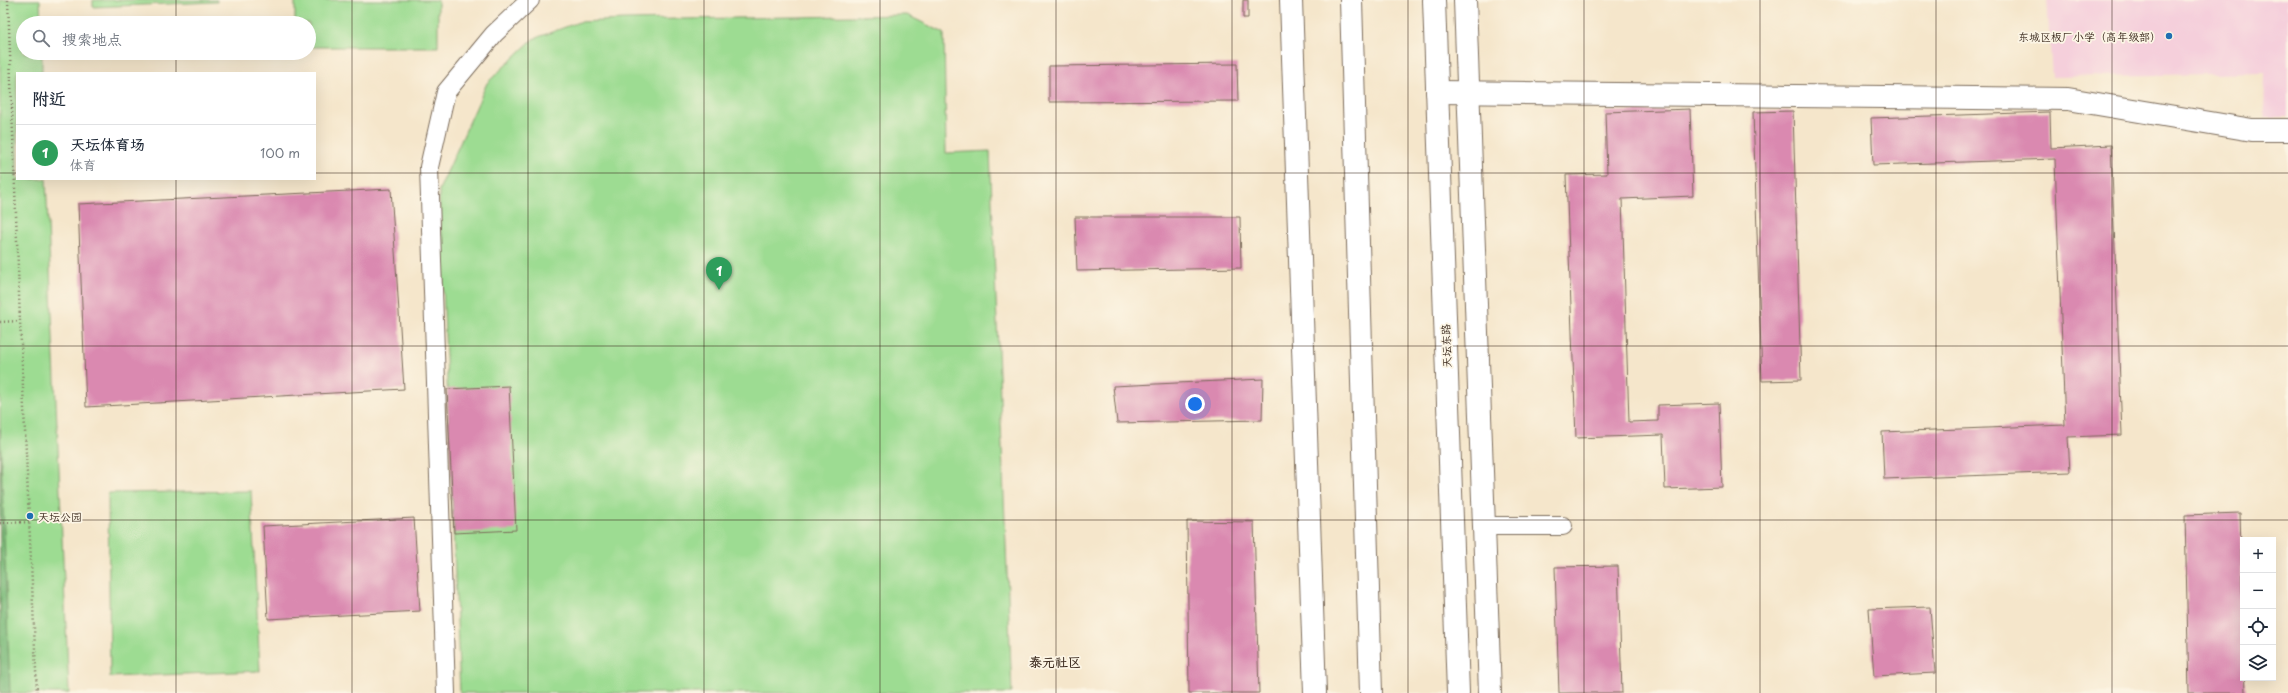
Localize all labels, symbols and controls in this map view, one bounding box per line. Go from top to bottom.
search box [16,16,316,60]
icon: search [30,27,52,49]
text: 搜索地点 [62,27,122,50]
place label: 东城区板厂小学（高年级部） [2018,28,2161,45]
marker: 东城区板厂小学（高年级部） [2164,31,2174,41]
text: 附近 [32,85,66,111]
text: 天坛体育场 [70,132,145,155]
text: 1 [42,143,48,162]
text: 100 m [260,143,300,162]
text: 体育 [70,155,96,174]
pin: 1 [706,257,732,290]
street label: 天坛东路 [1437,324,1455,368]
your location [1185,394,1205,414]
place label: 天坛公园 [38,508,82,525]
marker: 天坛公园 [25,511,35,521]
map controls [2240,537,2276,681]
button: + [2240,537,2276,573]
button: − [2240,573,2276,609]
button: locate [2240,609,2276,645]
button: layers [2240,645,2276,681]
district label: 泰元社区 [1029,652,1081,671]

